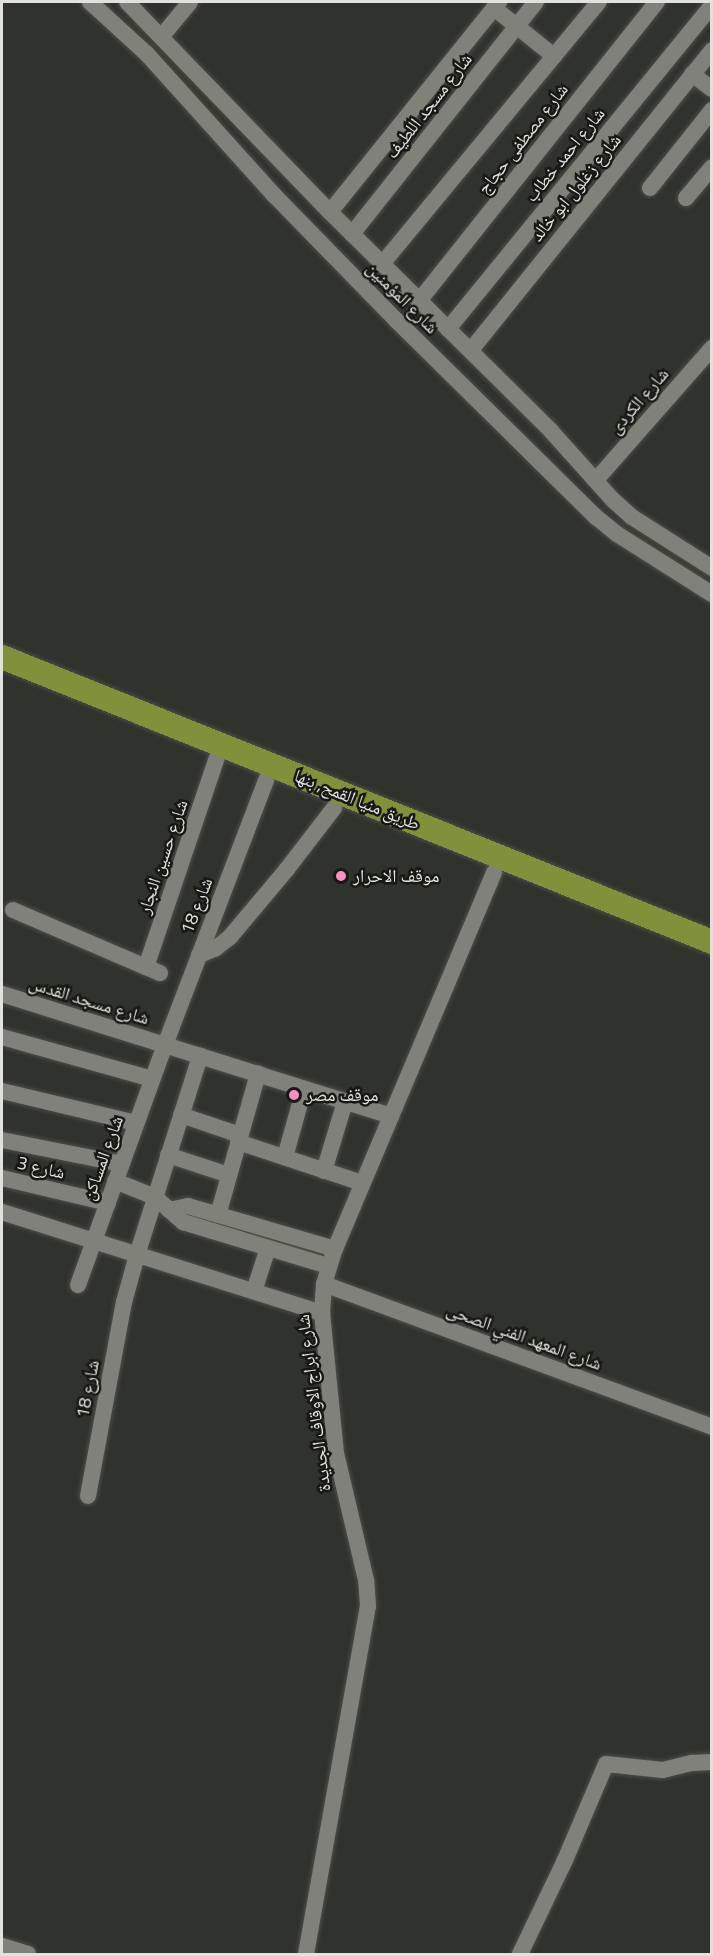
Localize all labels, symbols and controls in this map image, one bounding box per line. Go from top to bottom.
street label: شارع مسجد اللطيف [381,49,477,163]
street label: شارع مصطفى حجاج [473,79,573,199]
street label: شارع احمد خطاب [520,103,610,207]
street label: شارع زغلول ابو خالد [526,130,626,246]
street label: شارع المؤمنين [362,258,442,338]
street label: شارع الكردى [604,364,674,438]
street label: طريق منيا القمح, بنها [291,765,423,835]
street label: شارع حسين النجار [133,797,193,917]
place label: موقف الاحرار [353,865,439,887]
marker: موقف الاحرار [334,869,348,883]
street label: شارع 18 [176,875,218,937]
street label: شارع مسجد القدس [26,972,152,1030]
place label: موقف مصر [306,1084,378,1106]
marker: موقف مصر [287,1088,301,1102]
street label: شارع المساكن [78,1113,128,1203]
street label: شارع 3 [15,1152,67,1184]
street label: شارع المعهد الفني الصحى [443,1299,605,1375]
street label: شارع ابراج الاوقاف الجديدة [292,1313,336,1493]
street label: شارع 18 [72,1358,104,1420]

